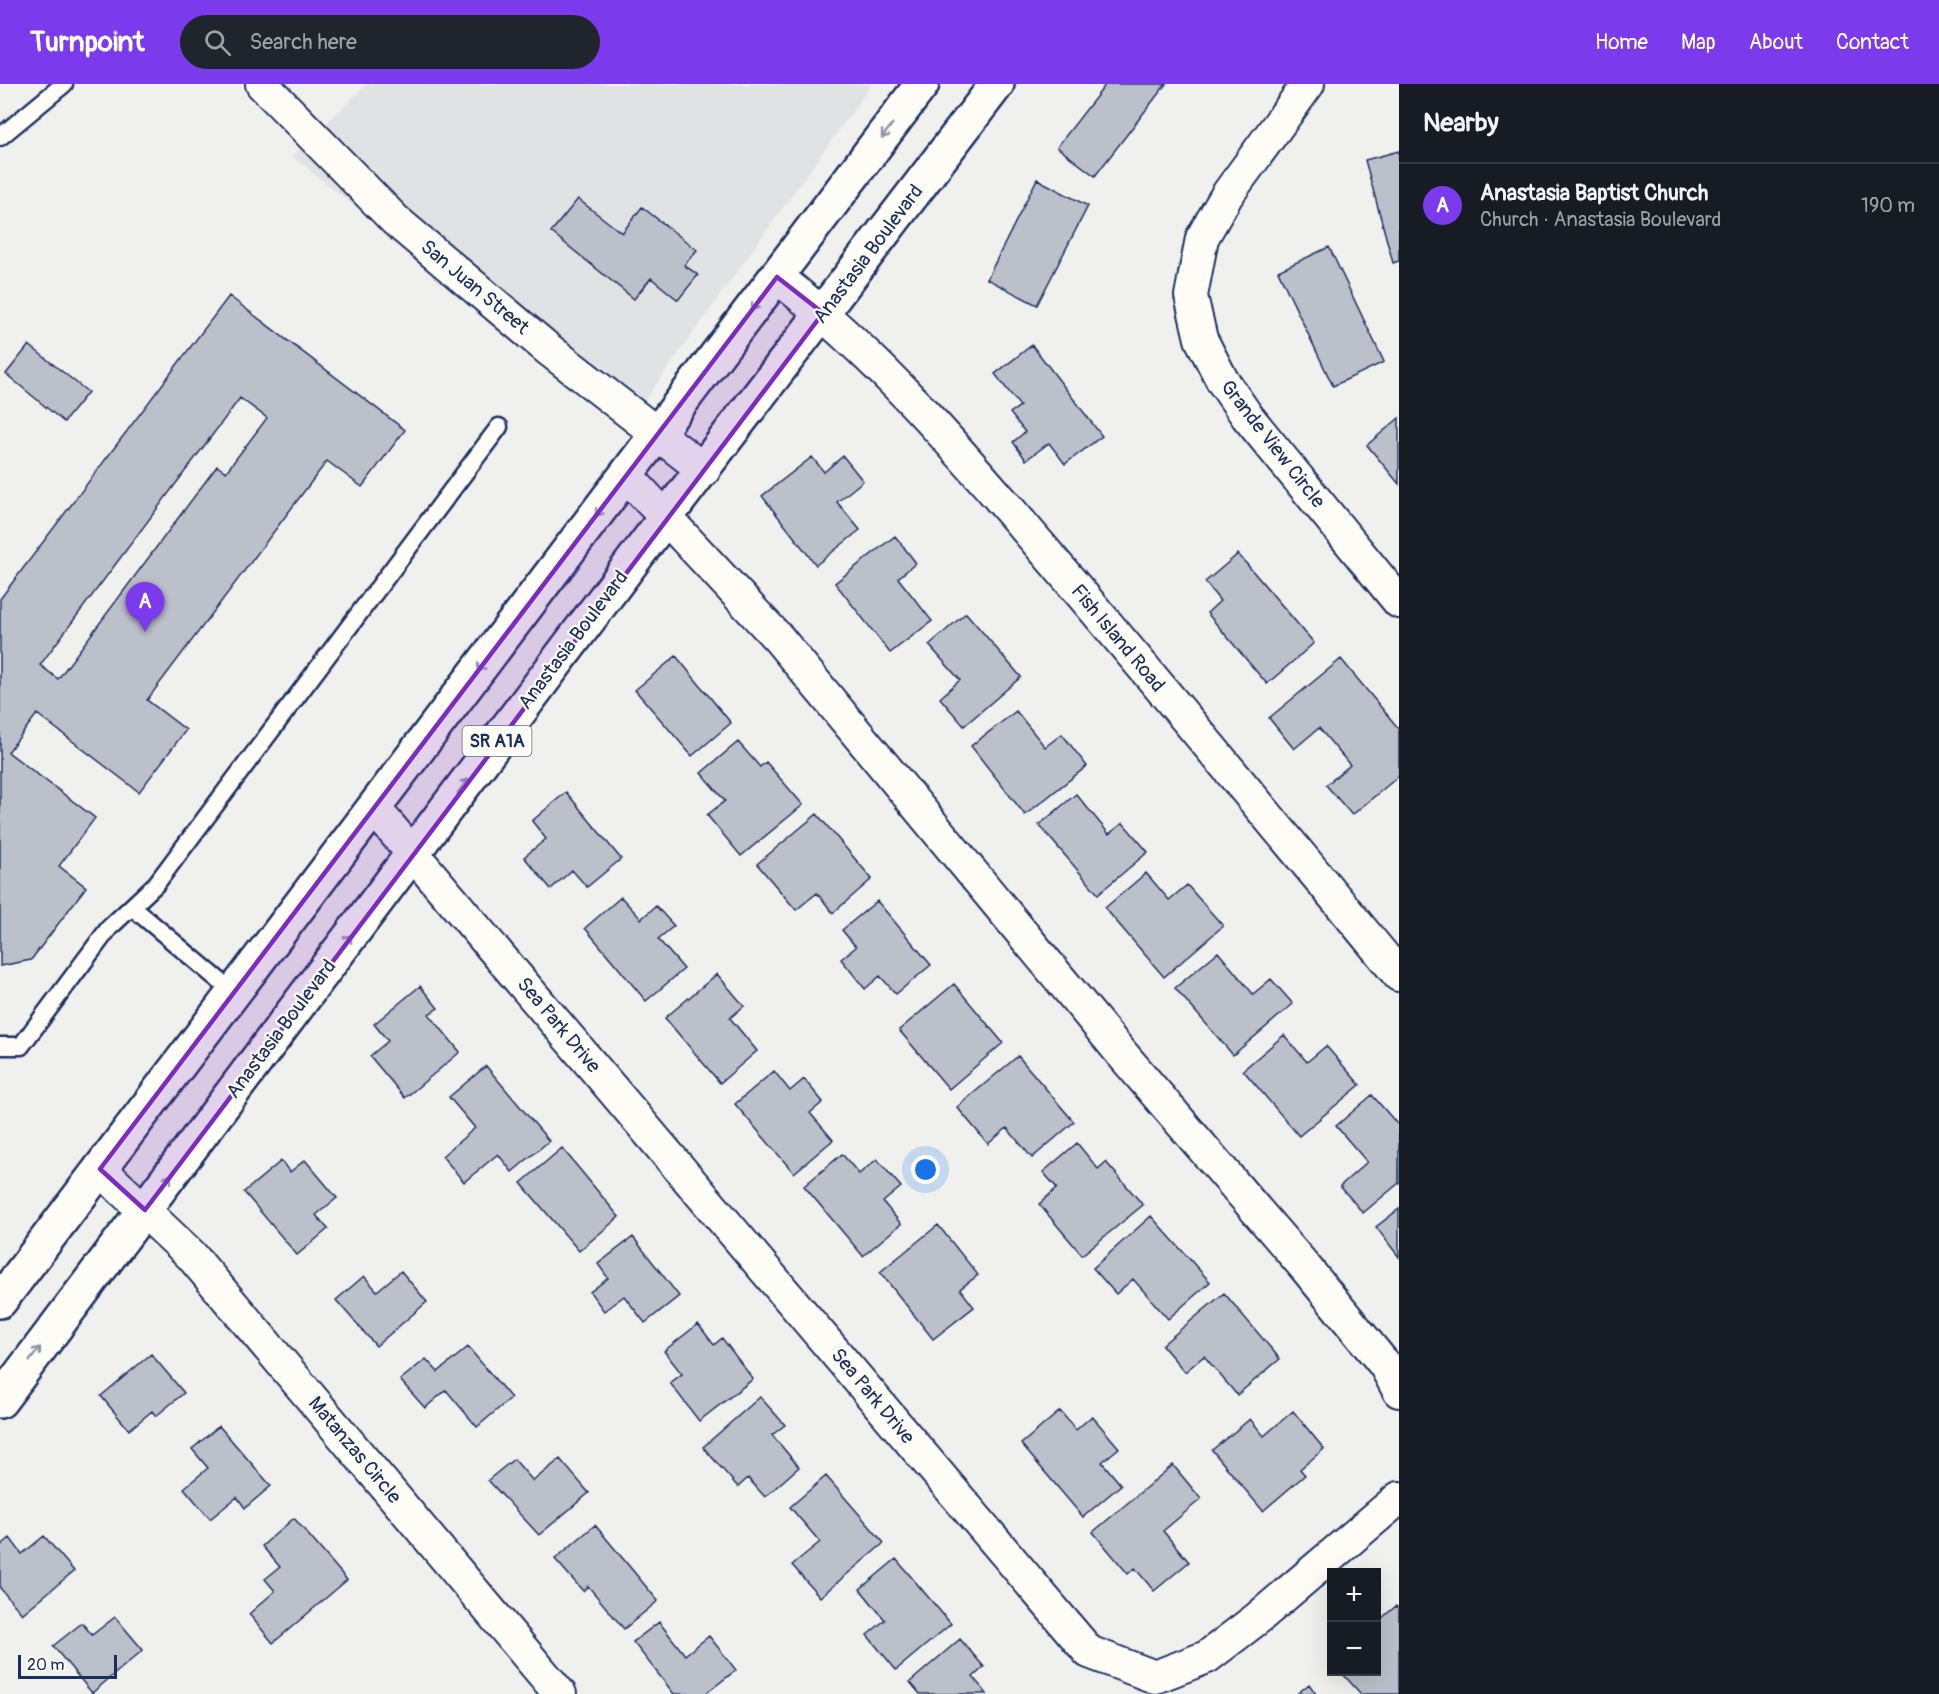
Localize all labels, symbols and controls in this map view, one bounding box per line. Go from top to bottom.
search box [180,15,600,69]
text: Turnpoint [30,25,144,60]
icon: search [201,26,234,59]
text: Search here [249,28,357,56]
text: Home [1595,29,1648,56]
text: Map [1681,29,1716,56]
text: About [1749,29,1803,56]
text: Contact [1836,29,1909,56]
text: Nearby [1423,107,1499,139]
one-way arrow [881,122,893,138]
text: Anastasia Baptist Church [1480,179,1708,207]
street label: Anastasia Boulevard [808,180,928,328]
text: A [1436,193,1449,218]
text: 190 m [1861,193,1915,218]
text: Church · Anastasia Boulevard [1480,207,1721,232]
street label: San Juan Street [416,234,535,340]
one-way arrow [750,295,763,311]
street label: Grande View Circle [1215,375,1331,513]
one-way arrow [594,500,607,516]
street label: Anastasia Boulevard [513,566,633,714]
street label: Fish Island Road [1066,579,1170,697]
pin: A [126,582,164,632]
one-way arrow [477,656,490,672]
road number: SR A1A [462,726,532,756]
one-way arrow [457,779,469,795]
one-way arrow [339,935,352,951]
street label: Anastasia Boulevard [221,955,341,1103]
street label: Sea Park Drive [512,972,606,1078]
your location [911,1155,940,1184]
one-way arrow [159,1175,172,1191]
street label: Sea Park Drive [826,1343,920,1449]
one-way arrow [29,1347,42,1363]
street label: Matanzas Circle [303,1391,407,1509]
map controls [1327,1568,1381,1676]
button: + [1327,1568,1381,1622]
button: − [1327,1622,1381,1676]
scale bar [18,1652,117,1680]
text: 20 m [27,1655,65,1675]

